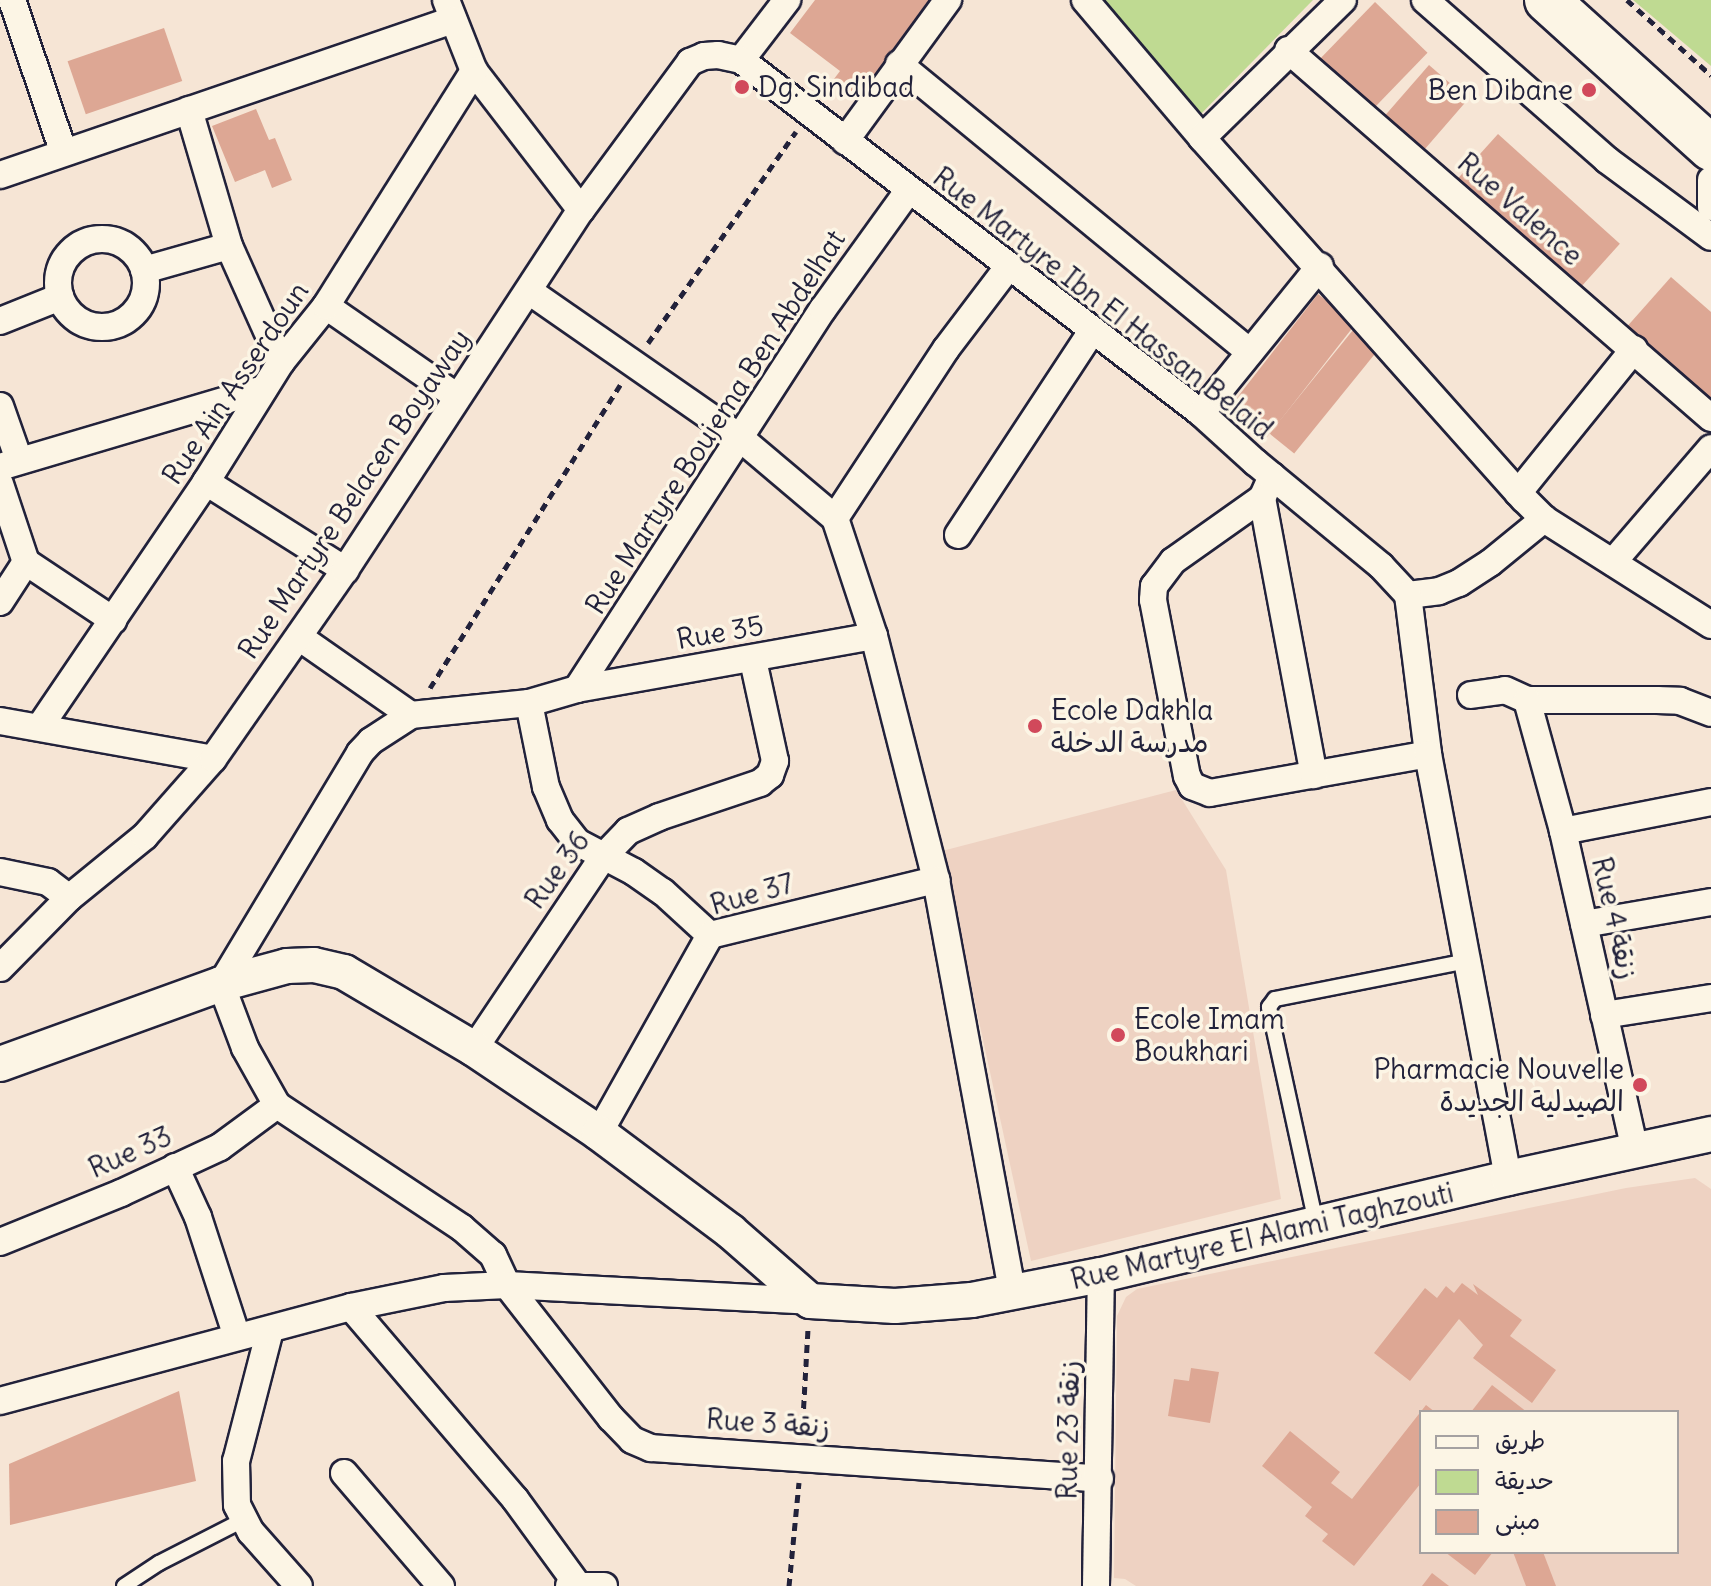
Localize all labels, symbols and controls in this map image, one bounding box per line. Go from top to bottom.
place label: Dg. Sindibad [758,70,915,104]
place label: Ben Dibane [1428,73,1573,107]
marker: Dg. Sindibad [733,78,751,96]
marker: Ben Dibane [1580,81,1598,99]
street label: Rue Valence [1451,146,1589,272]
street label: Rue Martyre Ibn El Hassan Belaid [926,160,1280,446]
street label: Rue Martyre Boujema Ben Abdelhat [578,224,852,620]
street label: Rue Ain Asserdoun [155,275,315,491]
street label: Rue Martyre Belacen Boyaway [231,323,477,665]
street label: Rue 35 [674,608,766,656]
place label: Ecole Dakhla مدرسة الدخلة [1051,693,1213,759]
marker: Ecole Dakhla مدرسة الدخلة [1026,717,1044,735]
street label: Rue 36 [518,825,596,915]
street label: Rue 4 زنقة [1585,854,1645,982]
street label: Rue 37 [706,866,798,922]
place label: Ecole Imam Boukhari [1134,1002,1285,1068]
marker: Ecole Imam Boukhari [1109,1026,1127,1044]
place label: Pharmacie Nouvelle الصيدلية الجديدة [1373,1052,1624,1118]
marker: Pharmacie Nouvelle الصيدلية الجديدة [1631,1076,1649,1094]
street label: Rue 33 [83,1119,177,1185]
street label: Rue Martyre El Alami Taghzouti [1067,1176,1457,1296]
street label: Rue 23 زنقة [1050,1360,1086,1500]
street label: Rue 3 زنقة [705,1402,831,1444]
legend [1419,1410,1679,1554]
text: طريق [1495,1425,1545,1455]
text: حديقة [1495,1465,1554,1495]
text: مبنى [1495,1505,1540,1535]

